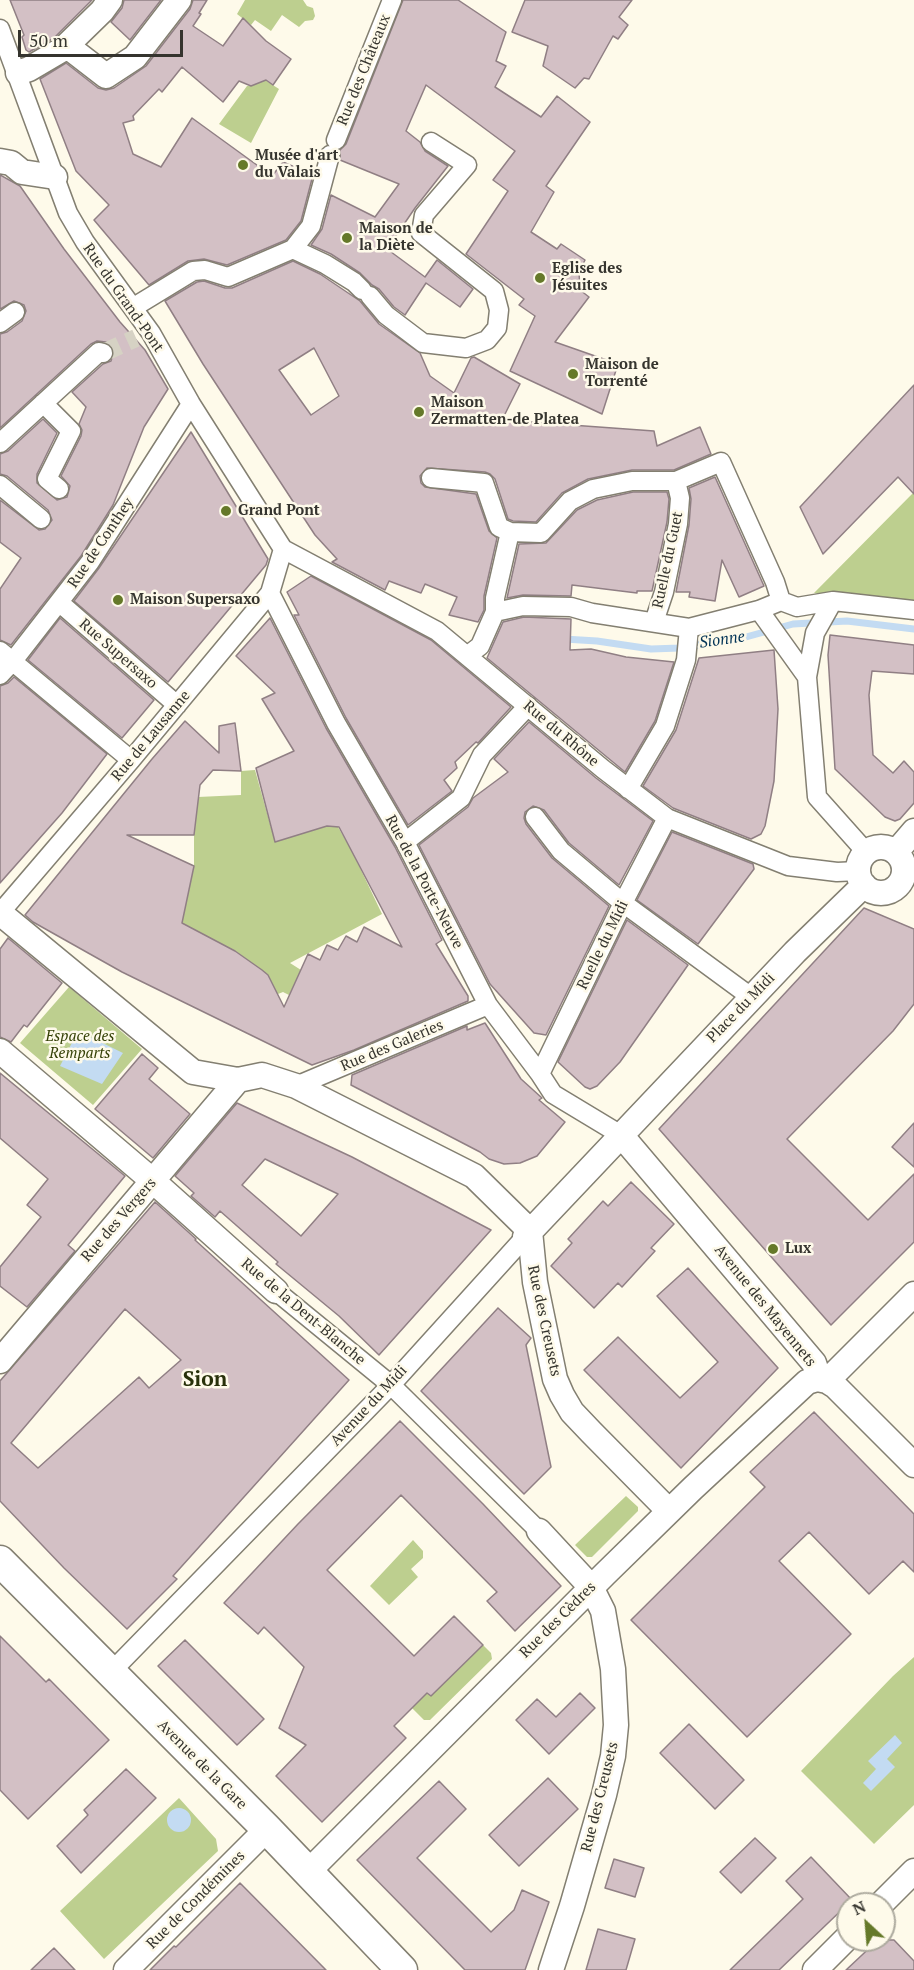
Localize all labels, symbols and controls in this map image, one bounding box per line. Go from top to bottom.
street label: Rue des Châteaux [333,12,395,128]
scale bar [21,18,186,56]
text: 50 m [29,28,68,52]
place label: Musée d'art du Valais [255,147,338,182]
marker: Musée d'art du Valais [236,158,250,172]
place label: Maison de la Diète [359,220,433,255]
marker: Maison de la Diète [340,231,354,245]
street label: Rue du Grand-Pont [79,240,167,356]
place label: Eglise des Jésuites [552,260,622,295]
marker: Eglise des Jésuites [533,271,547,285]
place label: Maison de Torrenté [585,356,659,391]
marker: Maison de Torrenté [566,367,580,381]
place label: Maison Zermatten-de Platea [431,394,579,429]
marker: Maison Zermatten-de Platea [412,405,426,419]
street label: Rue de Conthey [64,495,138,591]
place label: Grand Pont [238,502,320,520]
marker: Grand Pont [219,504,233,518]
street label: Ruelle du Guet [649,510,687,610]
place label: Maison Supersaxo [130,591,260,609]
marker: Maison Supersaxo [111,593,125,607]
street label: Rue Supersaxo [75,615,161,693]
water label: Sionne [698,627,746,653]
street label: Rue de Lausanne [108,687,194,785]
street label: Rue du Rhône [520,697,602,771]
street label: Rue de la Porte-Neuve [381,812,467,952]
street label: Ruelle du Midi [574,898,632,992]
street label: Place du Midi [703,969,779,1047]
street label: Rue des Galeries [338,1016,446,1076]
park label: Espace des Remparts [46,1028,114,1063]
street label: Rue des Vergers [78,1174,160,1266]
place label: Lux [785,1240,811,1258]
street label: Avenue des Mayennets [710,1241,820,1371]
marker: Lux [766,1242,780,1256]
street label: Rue de la Dent-Blanche [237,1255,369,1369]
street label: Rue des Creusets [523,1264,565,1378]
street label: Avenue du Midi [327,1362,411,1450]
district label: Sion [183,1367,227,1393]
street label: Rue des Cèdres [516,1578,600,1662]
street label: Avenue de la Gare [153,1716,251,1814]
street label: Rue des Creusets [578,1740,622,1854]
street label: Rue de Condémines [143,1847,249,1953]
north arrow [836,1892,896,1952]
text: N [849,1895,869,1920]

